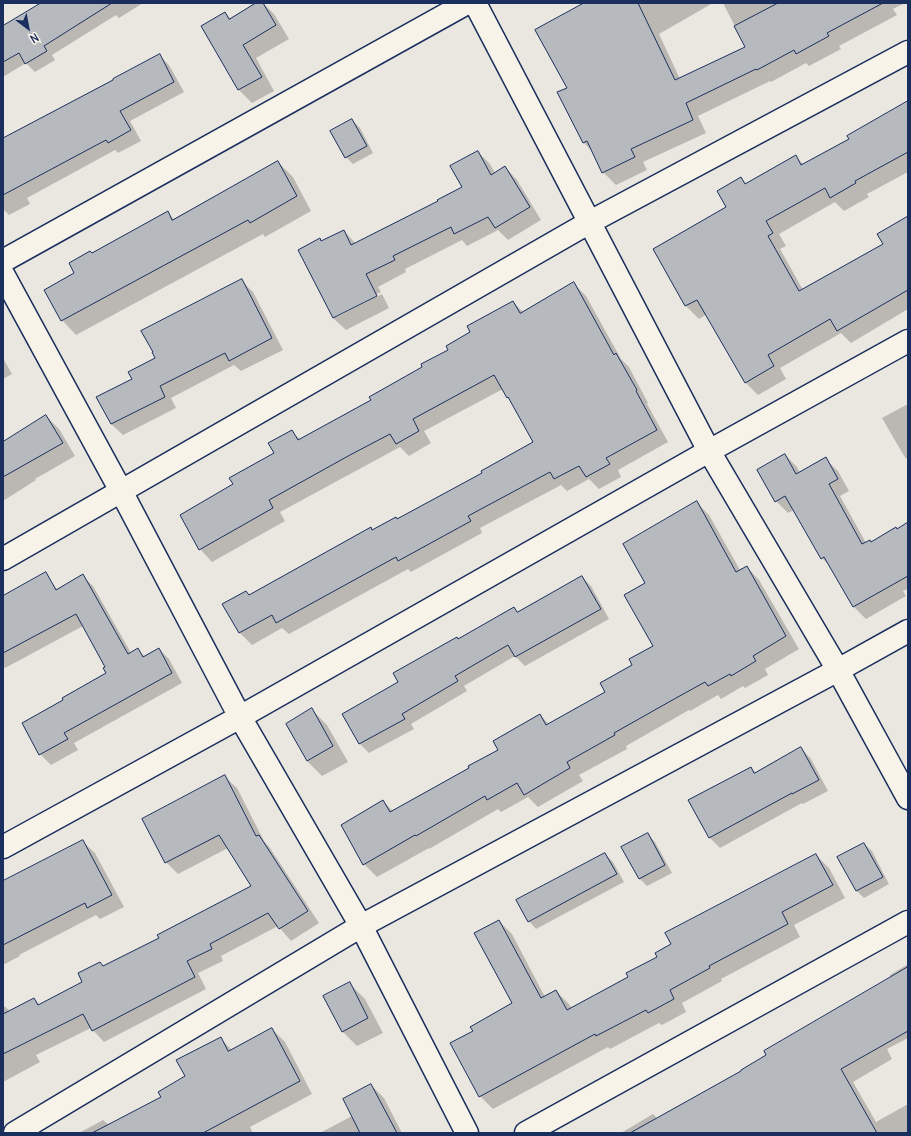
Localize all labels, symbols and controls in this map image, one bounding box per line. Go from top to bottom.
north arrow [8,8,48,48]
text: N [27,30,41,46]

